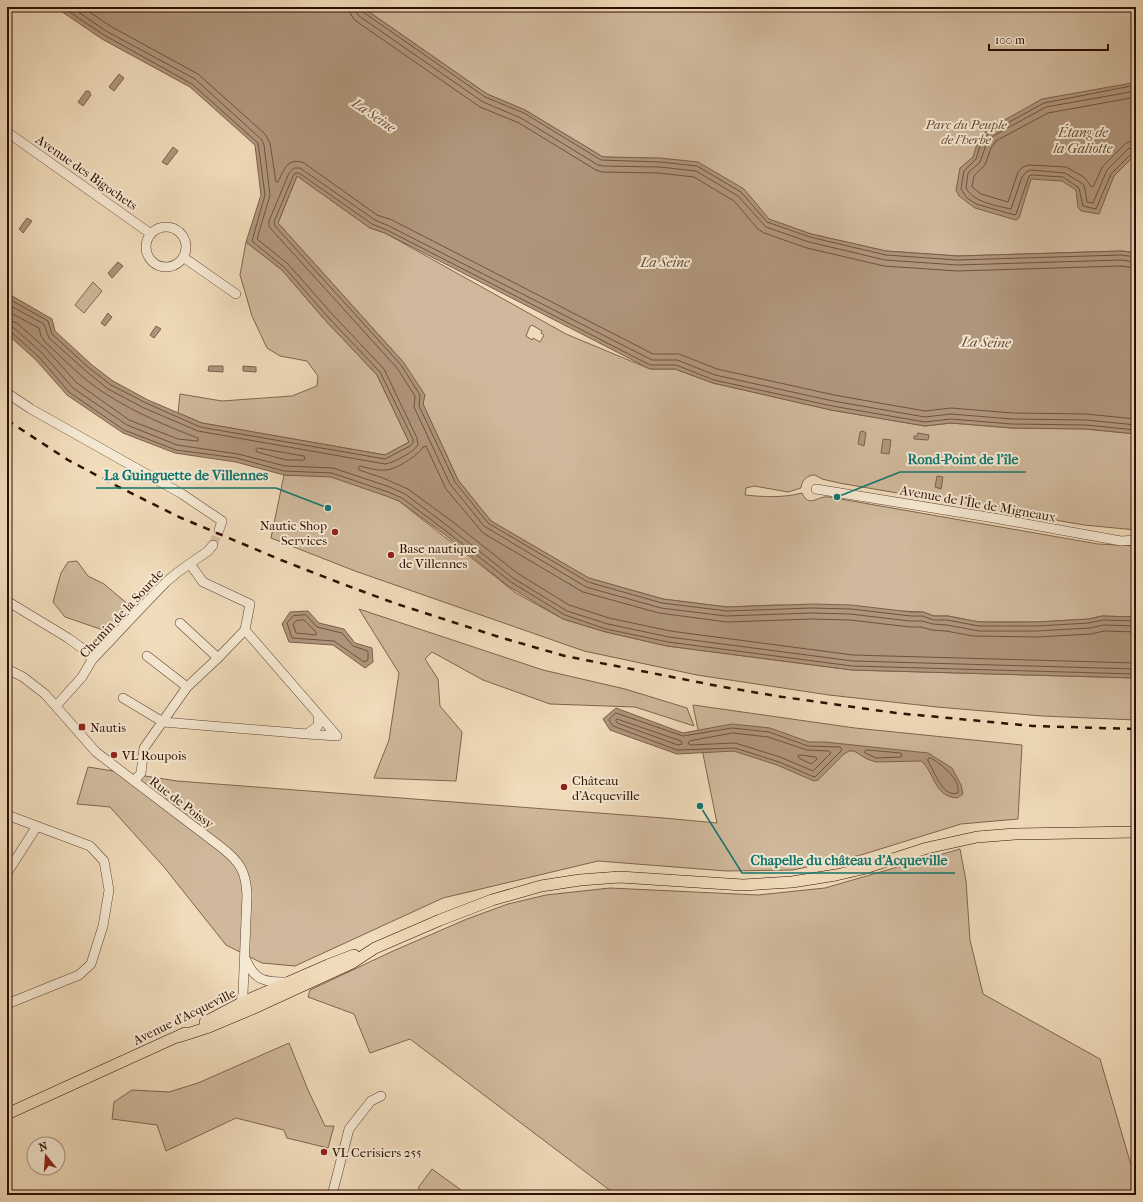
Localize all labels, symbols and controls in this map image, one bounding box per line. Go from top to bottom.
scale bar [989,26,1108,52]
text: 100 m [995,33,1025,47]
water label: La Seine [348,94,399,136]
park label: Parc du Peuple de l'herbe [924,117,1007,147]
water label: Étang de la Galiotte [1053,123,1113,157]
street label: Avenue des Bigochets [32,131,140,213]
water label: La Seine [639,254,690,271]
water label: La Seine [960,334,1011,351]
callout: Rond-Point de l'île [900,446,1026,472]
text: Rond-Point de l'île [908,451,1018,468]
callout: La Guinguette de Villennes [96,462,276,488]
text: La Guinguette de Villennes [104,467,269,484]
street label: Avenue de l'Île de Migneaux [898,482,1057,525]
place label: Nautic Shop Services [260,518,327,548]
marker: Nautic Shop Services [330,527,340,537]
place label: Base nautique de Villennes [399,541,478,571]
marker: Base nautique de Villennes [386,550,396,560]
street label: Chemin de la Sourde [76,566,167,661]
place label: Nautis [90,720,126,735]
marker: Nautis [77,722,87,732]
place label: VL Roupois [121,748,187,763]
marker: VL Roupois [109,750,119,760]
street label: Rue de Poissy [147,773,218,832]
place label: Château d'Acqueville [572,773,640,803]
marker: Château d'Acqueville [559,782,569,792]
callout: Chapelle du château d'Acqueville [742,847,955,873]
text: Chapelle du château d'Acqueville [751,852,948,869]
street label: Avenue d'Acqueville [130,985,239,1048]
north arrow [26,1136,66,1176]
text: N [37,1139,50,1154]
place label: VL Cerisiers 255 [331,1145,422,1160]
marker: VL Cerisiers 255 [319,1147,329,1157]

